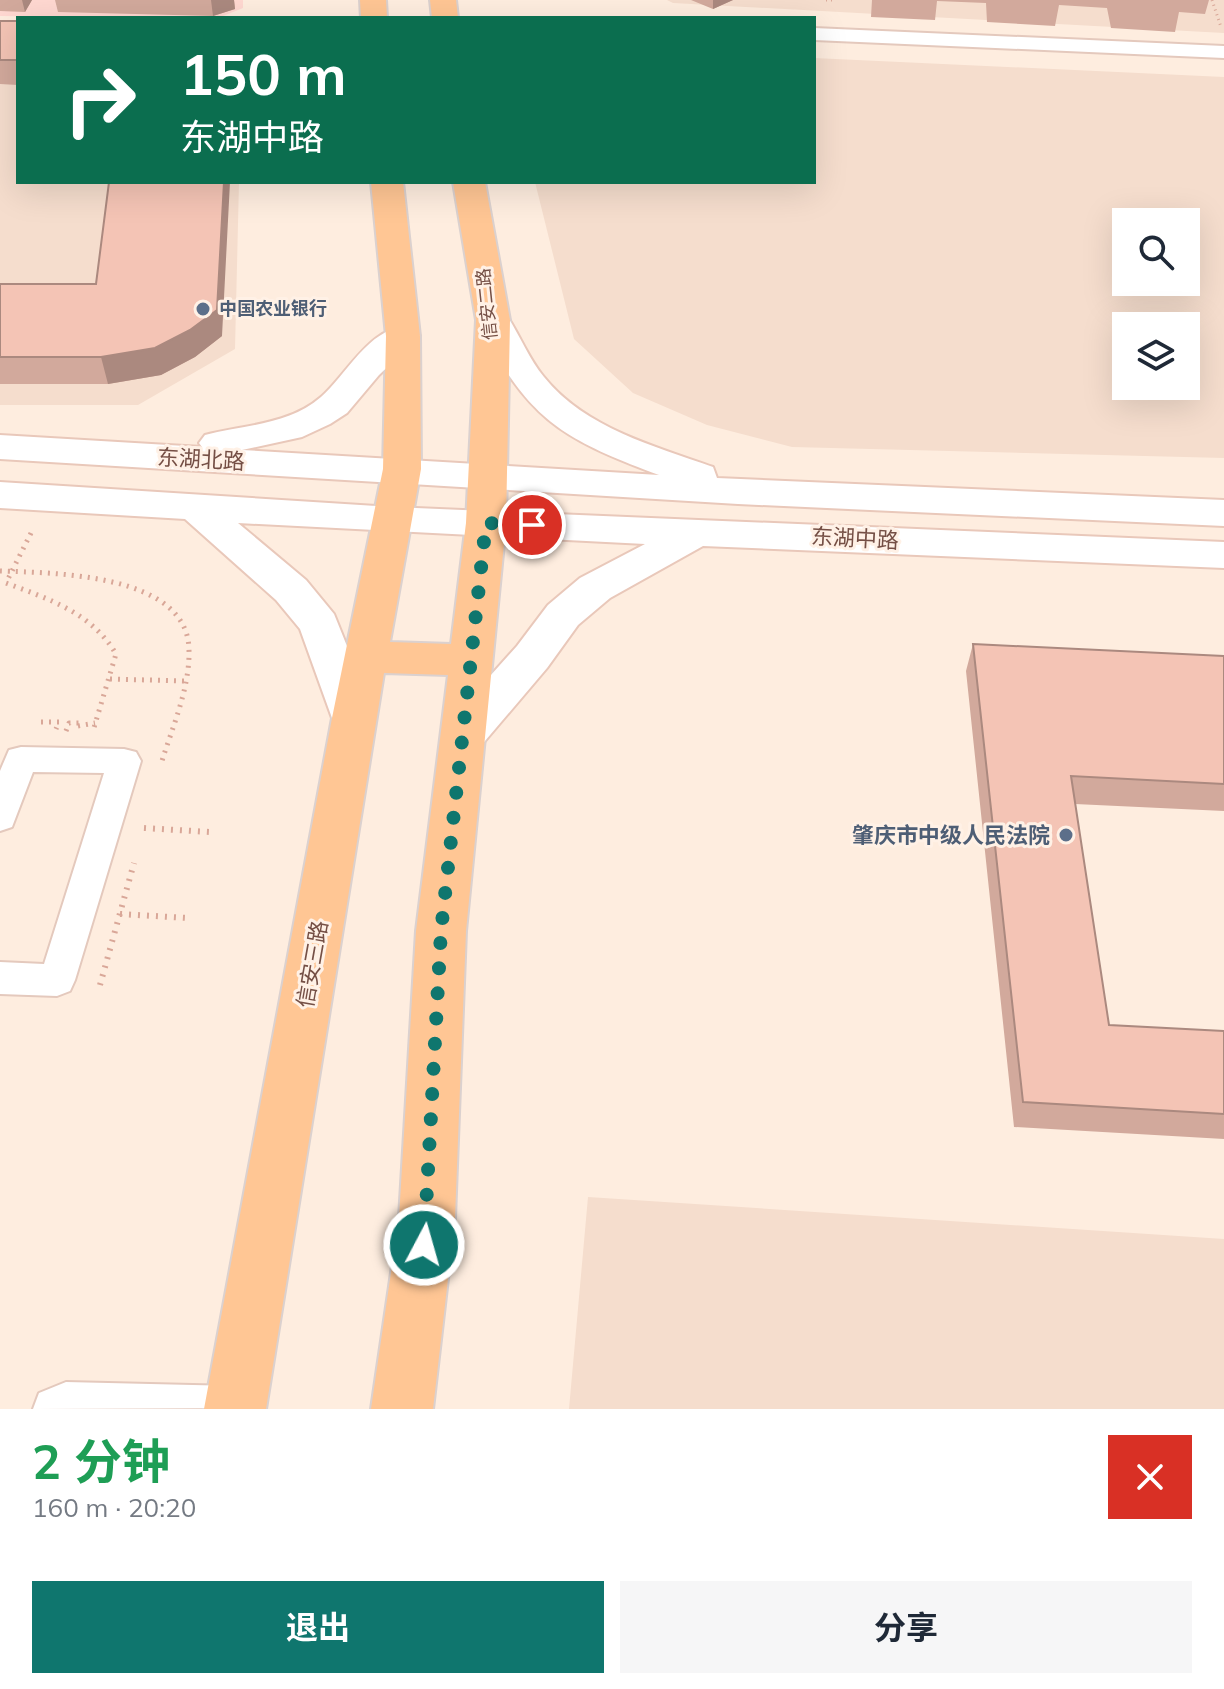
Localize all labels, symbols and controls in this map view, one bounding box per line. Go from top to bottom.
text: 150 m [180,39,347,109]
icon: right [48,48,152,152]
text: 东湖中路 [180,114,324,159]
map controls [1112,208,1200,400]
button: search [1112,208,1200,296]
street label: 信安二路 [471,267,502,341]
place label: 中国农业银行 [219,297,327,320]
marker: 中国农业银行 [194,300,212,318]
button: layers [1112,312,1200,400]
street label: 东湖北路 [156,443,246,475]
pin [498,491,566,559]
icon: arrive [510,503,554,547]
street label: 东湖中路 [810,522,900,554]
place label: 肇庆市中级人民法院 [852,821,1050,849]
marker: 肇庆市中级人民法院 [1057,826,1075,844]
street label: 信安三路 [291,918,333,1010]
position arrow [382,1203,466,1287]
text: 2 分钟 [32,1431,170,1491]
button: close [1108,1435,1192,1519]
text: 160 m · 20:20 [32,1491,196,1524]
button: 退出 [32,1581,604,1673]
button: 分享 [620,1581,1192,1673]

